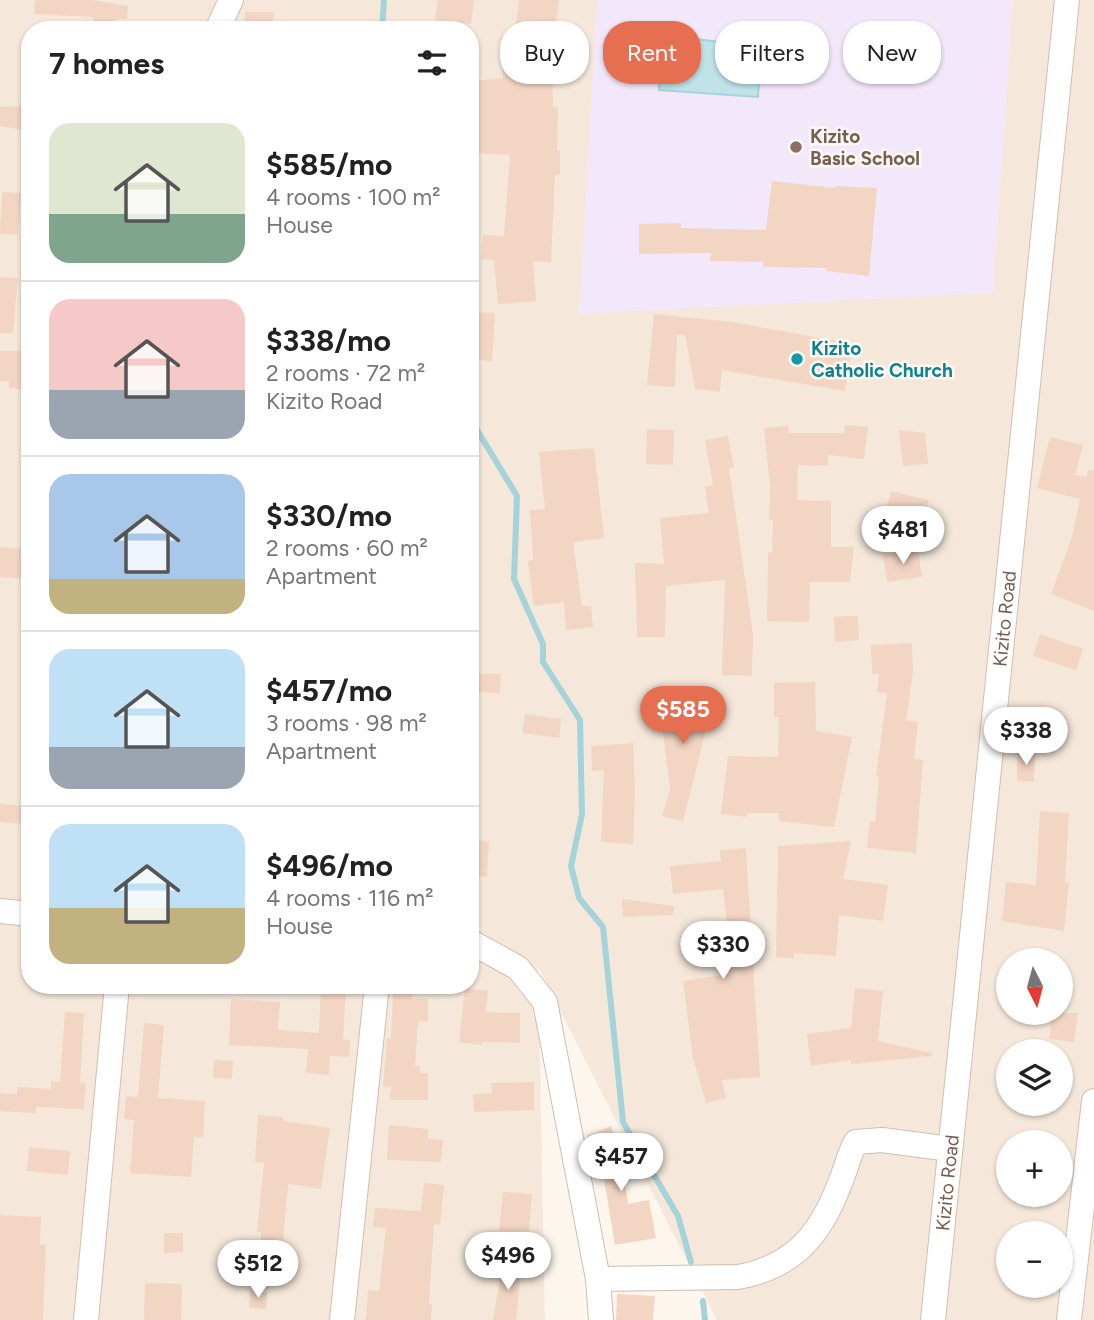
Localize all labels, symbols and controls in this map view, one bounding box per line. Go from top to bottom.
chip: Buy [500,21,589,84]
chip: Rent [603,21,701,84]
chip: Filters [715,21,829,84]
chip: New [843,21,941,84]
icon: filters [413,44,451,82]
text: 7 homes [49,45,164,82]
place label: Kizito Basic School [810,125,920,170]
marker: Kizito Basic School [788,139,804,155]
text: $585/mo [266,146,392,183]
icon: home [105,151,189,235]
text: 4 rooms · 100 m² [266,183,440,211]
text: House [266,211,333,239]
text: $338/mo [266,322,391,359]
icon: home [105,327,189,411]
place label: Kizito Catholic Church [811,337,953,382]
marker: Kizito Catholic Church [789,351,805,367]
text: 2 rooms · 72 m² [266,359,425,387]
text: Kizito Road [266,387,383,415]
text: $330/mo [266,497,392,534]
icon: home [105,502,189,586]
pin: $481 [862,506,944,566]
text: $481 [877,515,929,543]
text: 2 rooms · 60 m² [266,534,428,562]
text: Apartment [266,562,377,590]
street label: Kizito Road [988,569,1021,668]
text: $457/mo [266,672,392,709]
icon: home [105,677,189,761]
pin: $585 [642,686,724,746]
text: $585 [656,695,710,723]
pin: $338 [985,708,1067,767]
text: 3 rooms · 98 m² [266,709,427,737]
text: $338 [1000,716,1052,744]
text: Apartment [266,737,377,765]
text: $496/mo [266,847,393,884]
icon: home [105,852,189,936]
text: 4 rooms · 116 m² [266,884,434,912]
text: House [266,912,333,940]
pin: $330 [682,922,764,981]
text: $330 [696,930,750,958]
north arrow [996,948,1073,1026]
map controls [996,948,1073,1298]
button: layers [996,1039,1073,1116]
button: + [996,1130,1073,1207]
pin: $457 [580,1134,662,1193]
street label: Kizito Road [931,1134,963,1232]
text: $457 [594,1142,648,1170]
button: − [996,1221,1073,1298]
pin: $496 [467,1232,549,1292]
pin: $512 [217,1240,299,1300]
text: $496 [481,1241,535,1269]
text: $512 [233,1249,283,1277]

